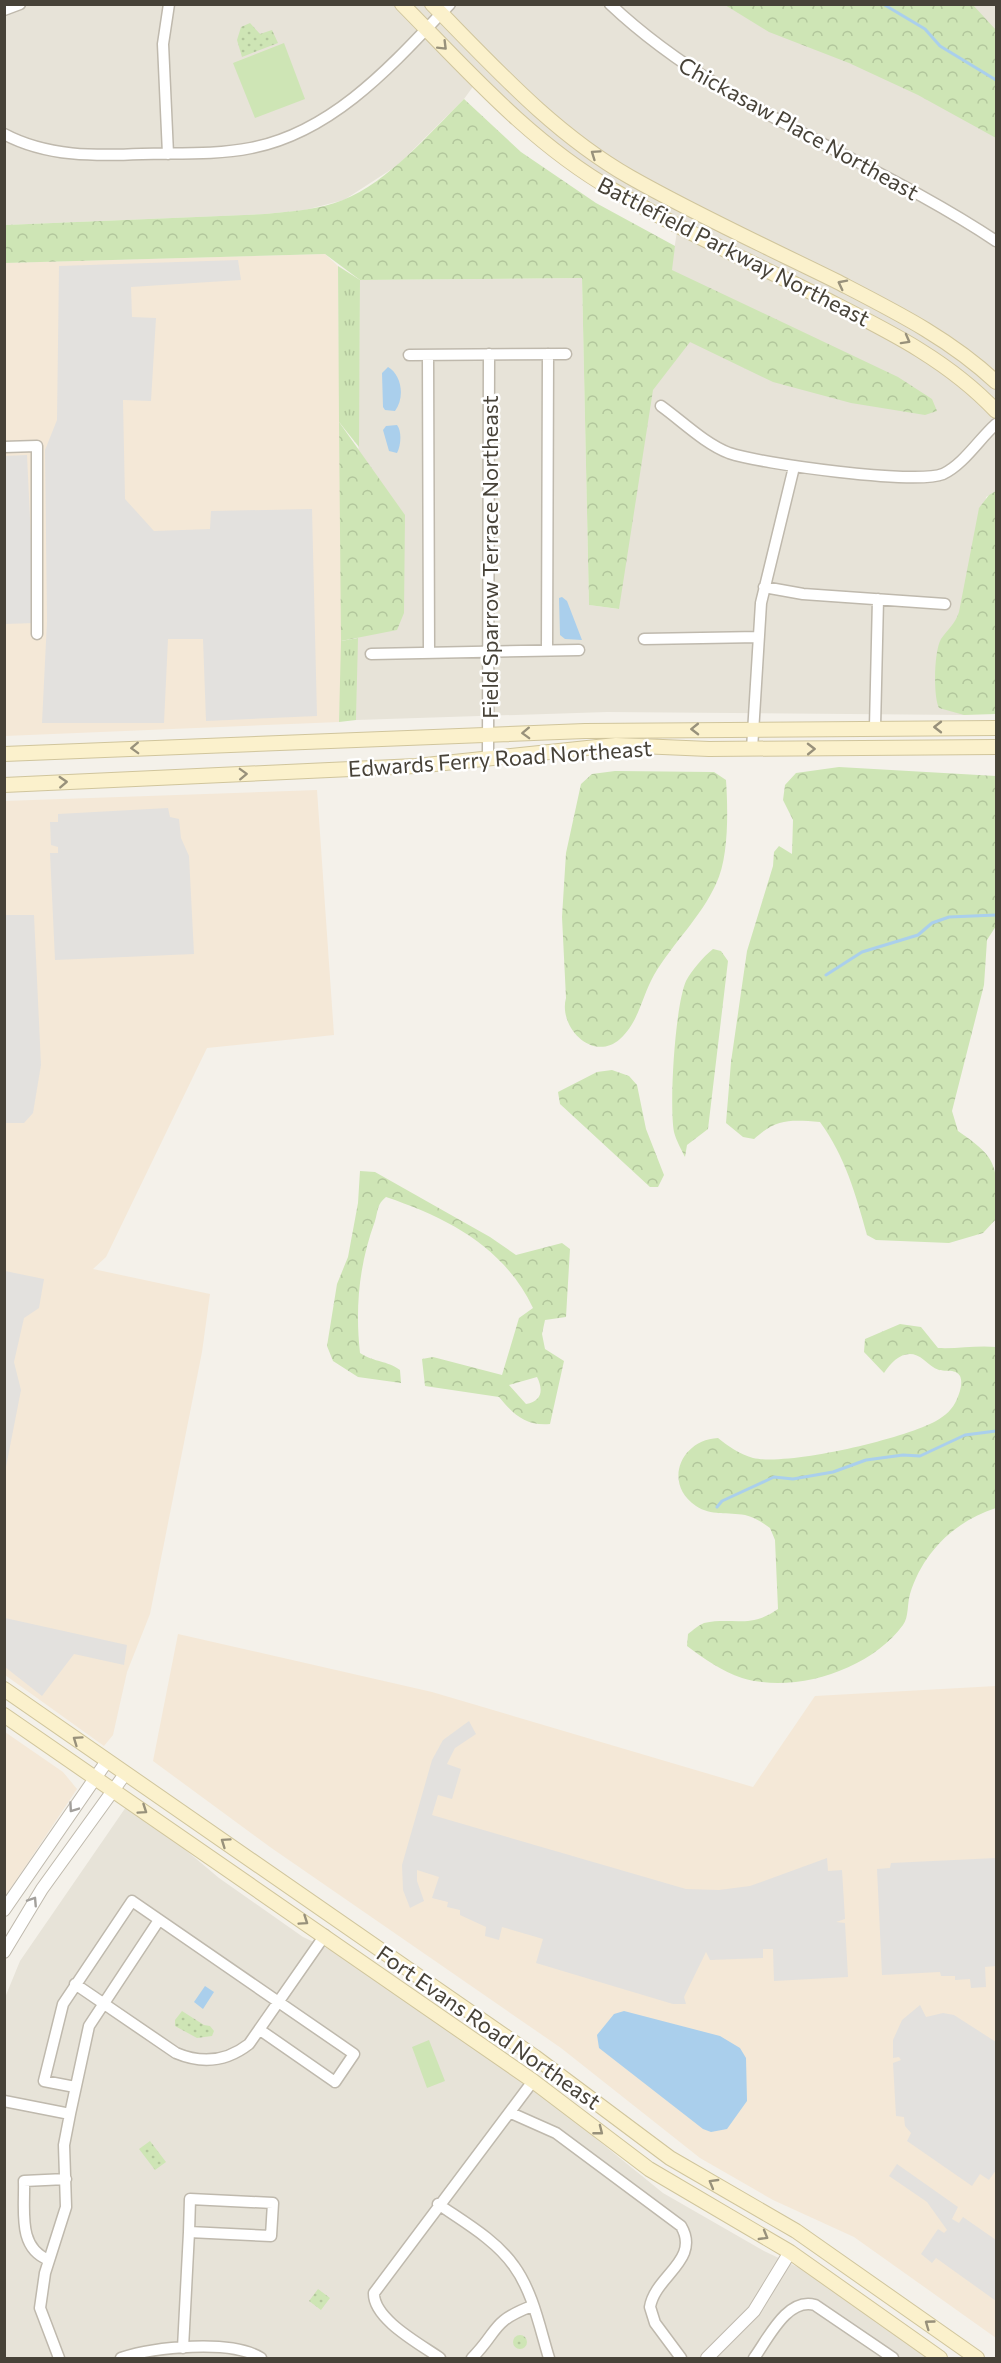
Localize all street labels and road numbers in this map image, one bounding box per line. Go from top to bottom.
street label: Chickasaw Place Northeast [674,51,924,205]
street label: Battlefield Parkway Northeast [593,170,875,332]
street label: Field Sparrow Terrace Northeast [476,395,503,719]
street label: Edwards Ferry Road Northeast [347,734,653,782]
street label: Fort Evans Road Northeast [372,1939,606,2115]

